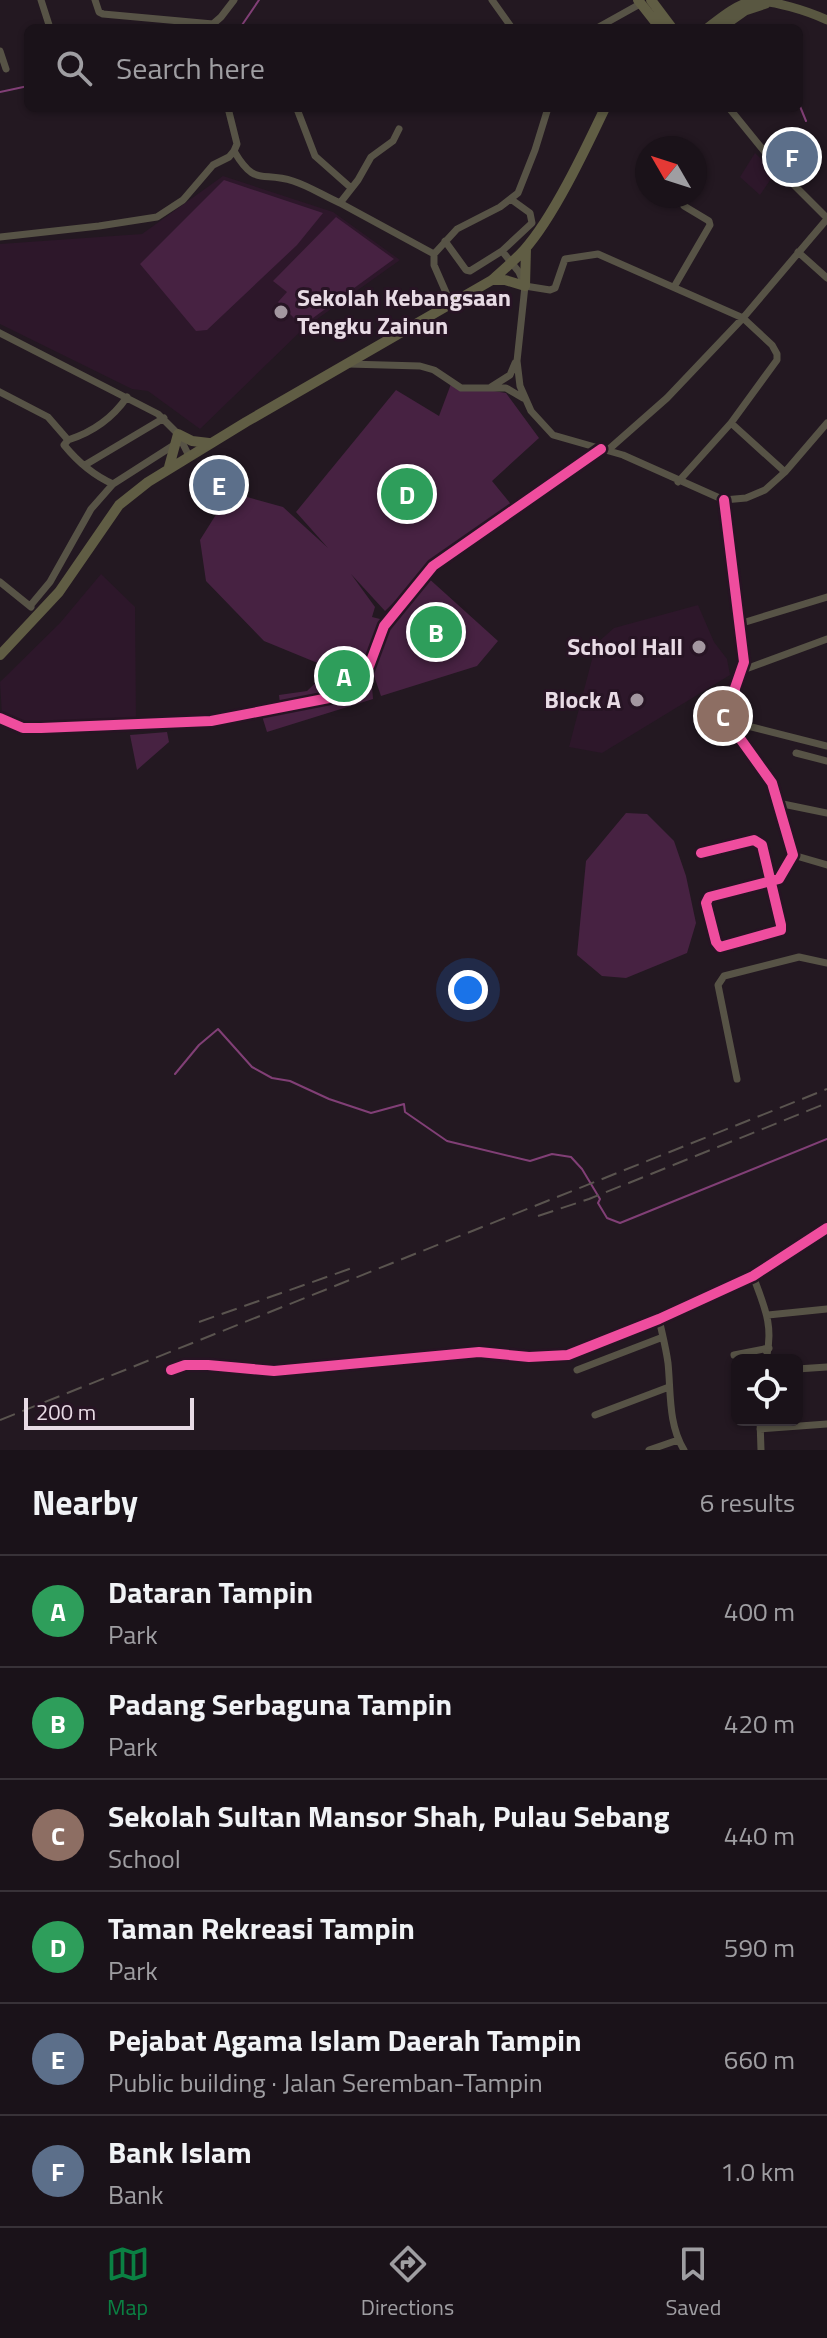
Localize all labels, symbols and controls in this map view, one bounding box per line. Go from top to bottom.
search box [24,24,803,112]
text: Search here [116,45,265,91]
icon: search [52,46,96,90]
pin: F [766,127,818,187]
north arrow [635,136,707,208]
place label: Sekolah Kebangsaan Tengku Zainun [297,279,511,343]
marker: Sekolah Kebangsaan Tengku Zainun [272,303,290,321]
pin: E [193,455,245,515]
pin: D [381,464,433,524]
pin: B [410,602,462,662]
place label: School Hall [567,628,683,664]
marker: School Hall [690,638,708,656]
pin: A [318,646,370,706]
place label: Block A [544,681,622,717]
pin: C [697,686,749,746]
marker: Block A [628,691,646,709]
your location [448,970,488,1010]
map controls [731,1354,803,1426]
button: locate [731,1354,803,1426]
scale bar [24,1394,194,1430]
text: 200 m [36,1395,96,1429]
text: Nearby [32,1476,138,1528]
text: 6 results [700,1483,795,1522]
text: Dataran Tampin [108,1569,313,1615]
text: A [50,1592,66,1631]
text: 400 m [724,1592,795,1631]
text: Park [108,1615,158,1654]
text: Padang Serbaguna Tampin [108,1681,452,1727]
text: B [50,1704,66,1743]
text: 420 m [724,1704,795,1743]
text: Park [108,1727,158,1766]
text: Sekolah Sultan Mansor Shah, Pulau Sebang [108,1793,669,1839]
text: C [51,1816,65,1855]
text: 440 m [724,1816,795,1855]
text: School [108,1839,181,1878]
text: Taman Rekreasi Tampin [108,1905,415,1951]
text: D [50,1928,66,1967]
text: 590 m [724,1928,795,1967]
text: Park [108,1951,158,1990]
text: Pejabat Agama Islam Daerah Tampin [108,2017,582,2063]
text: E [51,2040,65,2079]
text: 660 m [724,2040,795,2079]
text: Public building · Jalan Seremban-Tampin [108,2063,543,2102]
text: Bank Islam [108,2129,252,2175]
text: F [51,2152,65,2191]
text: 1.0 km [720,2152,795,2191]
text: Bank [108,2175,163,2214]
tab: Map [106,2242,150,2324]
tab: Directions [361,2242,454,2324]
tab: Saved [665,2242,721,2324]

